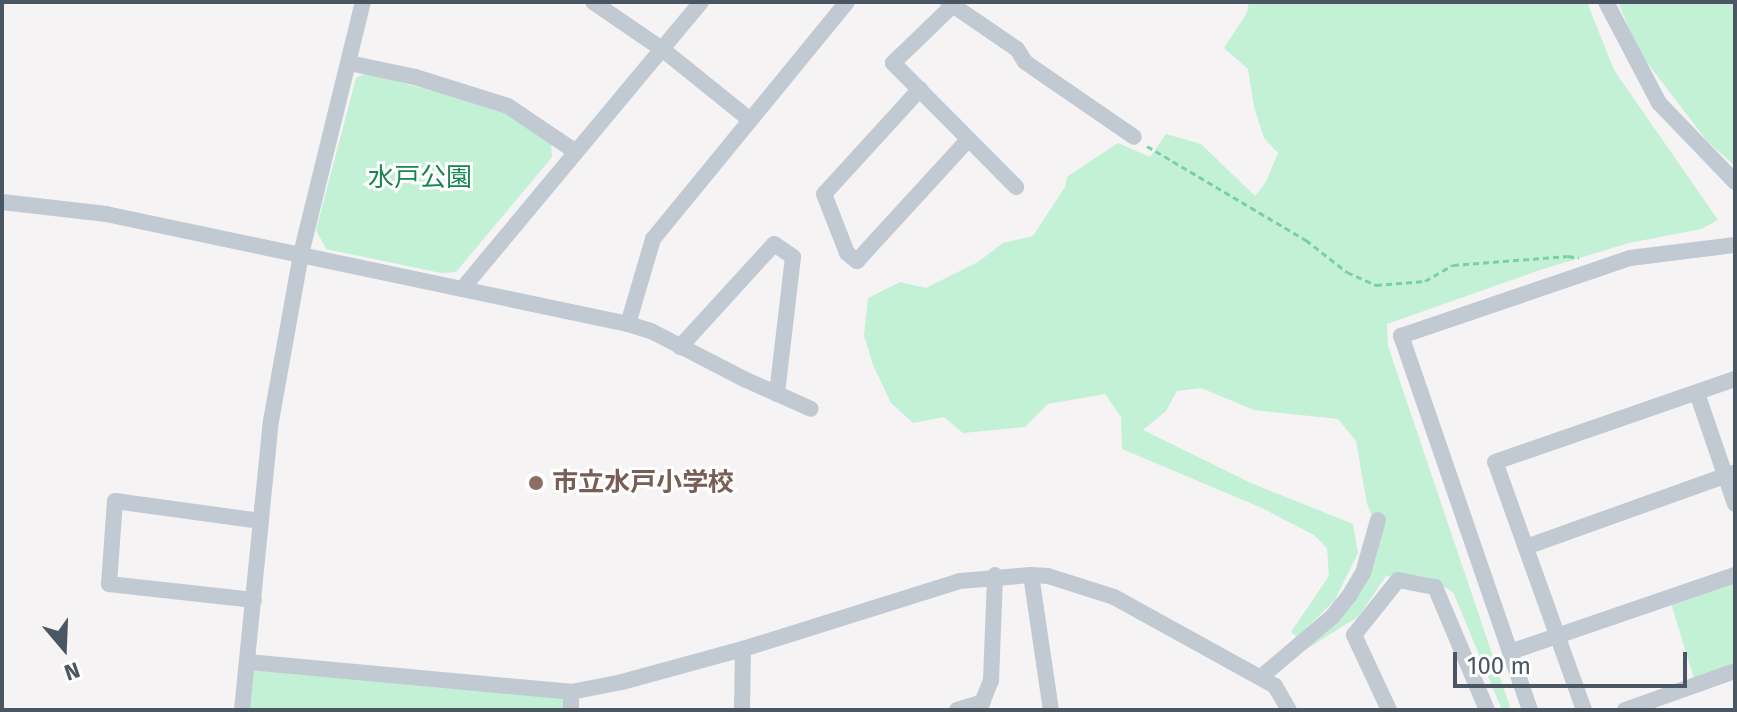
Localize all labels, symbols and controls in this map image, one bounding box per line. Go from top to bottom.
park label: 水戸公園 [368,162,472,194]
place label: 市立水戸小学校 [552,467,734,499]
marker: 市立水戸小学校 [527,474,545,492]
north arrow [24,608,104,688]
scale bar [1457,636,1691,686]
text: 100 m [1467,652,1531,680]
text: N [61,656,83,686]

